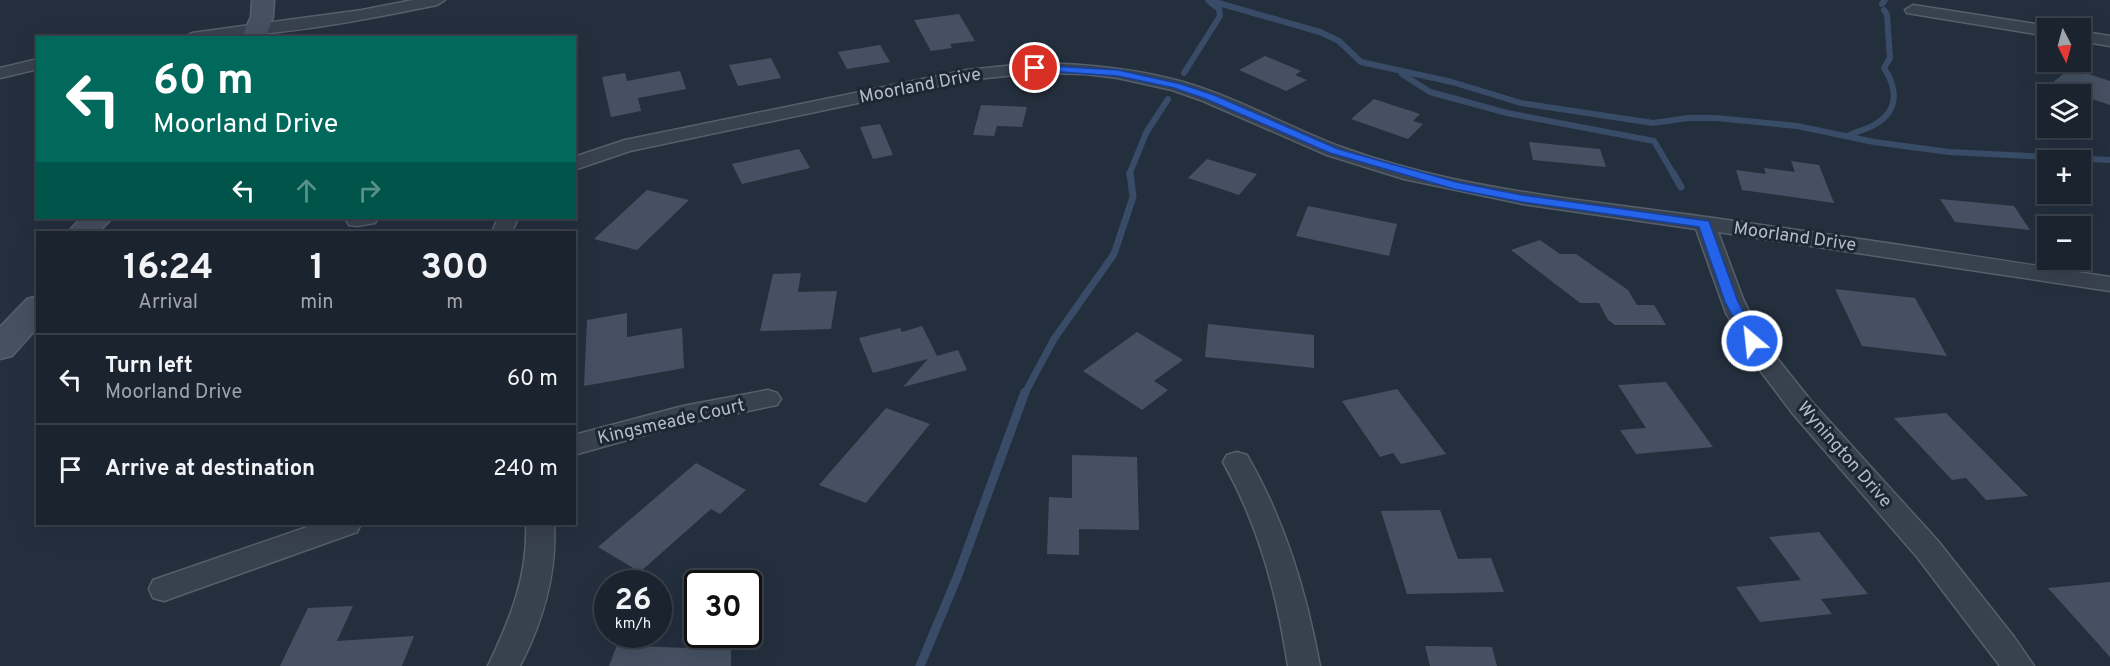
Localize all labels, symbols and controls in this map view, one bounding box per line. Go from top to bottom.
north arrow [2037,18,2091,72]
map controls [2037,18,2091,270]
pin [1009,42,1060,93]
icon: arrive [1018,51,1051,84]
text: 60 m [153,56,254,109]
icon: left [54,60,132,138]
street label: Moorland Drive [857,63,983,110]
button: layers [2037,84,2091,138]
text: Moorland Drive [153,108,338,142]
button: + [2037,150,2091,204]
icon: left [227,174,260,207]
icon: ahead [290,174,323,207]
icon: right [353,174,386,207]
button: − [2037,216,2091,270]
street label: Moorland Drive [1732,218,1858,257]
text: 16:24 [123,246,213,292]
text: 1 [310,246,324,292]
text: 300 [421,246,489,292]
text: Arrival [138,290,198,316]
text: min [300,290,334,316]
text: m [446,290,463,316]
position arrow [1720,309,1784,373]
text: Turn left [105,353,193,380]
icon: left [54,363,87,396]
text: 60 m [507,366,558,393]
text: Moorland Drive [105,380,242,406]
street label: Kingsmeade Court [595,394,747,451]
street label: Wynington Drive [1791,397,1896,513]
icon: arrive [54,453,87,486]
text: Arrive at destination [105,456,315,483]
text: 240 m [493,456,558,483]
speed limit sign: 30 [684,570,762,648]
text: 26 [615,583,651,620]
text: km/h [615,615,651,634]

